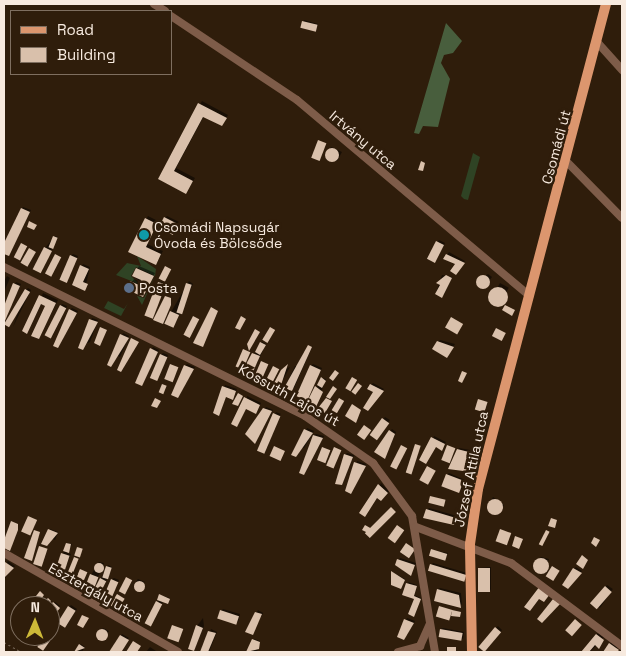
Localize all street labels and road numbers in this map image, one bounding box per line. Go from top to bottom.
street label: Irtvány utca [326,107,400,173]
street label: Csomádi út [538,108,574,186]
street label: Kossuth Lajos út [236,360,342,430]
street label: József Attila utca [450,409,492,529]
street label: Esztergály utca [46,559,146,625]

